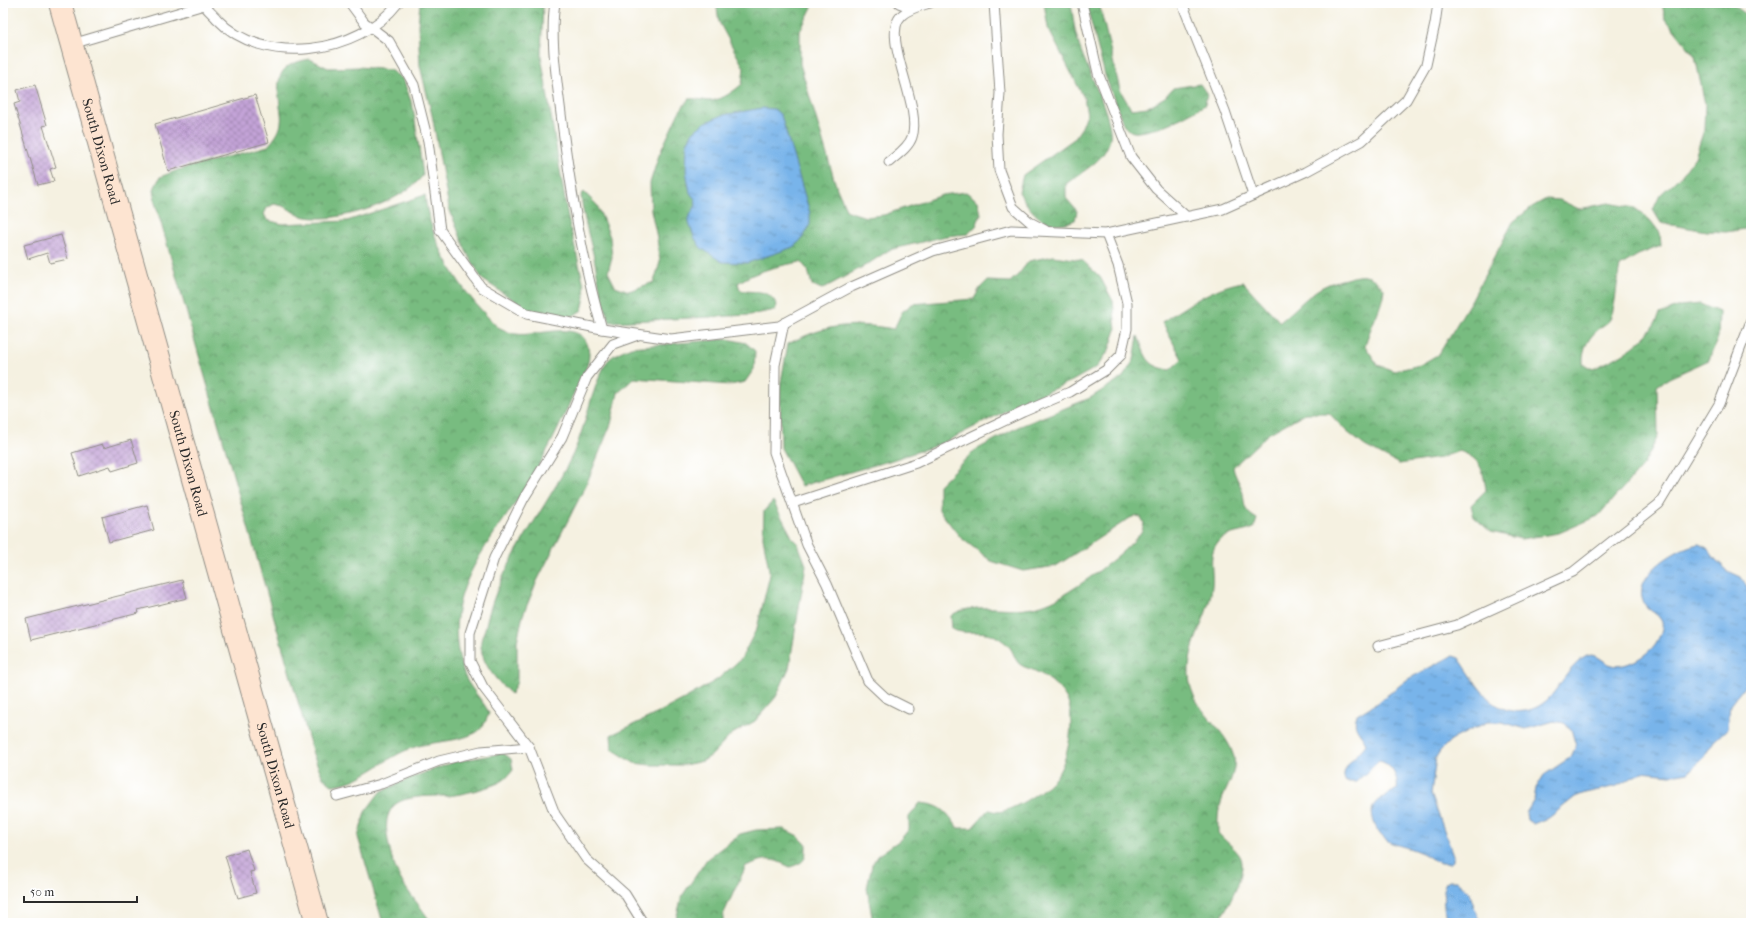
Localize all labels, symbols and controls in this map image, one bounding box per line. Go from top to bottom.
street label: South Dixon Road [79,96,124,207]
street label: South Dixon Road [166,408,212,519]
street label: South Dixon Road [253,721,299,831]
scale bar [24,878,137,904]
text: 50 m [30,885,54,899]

